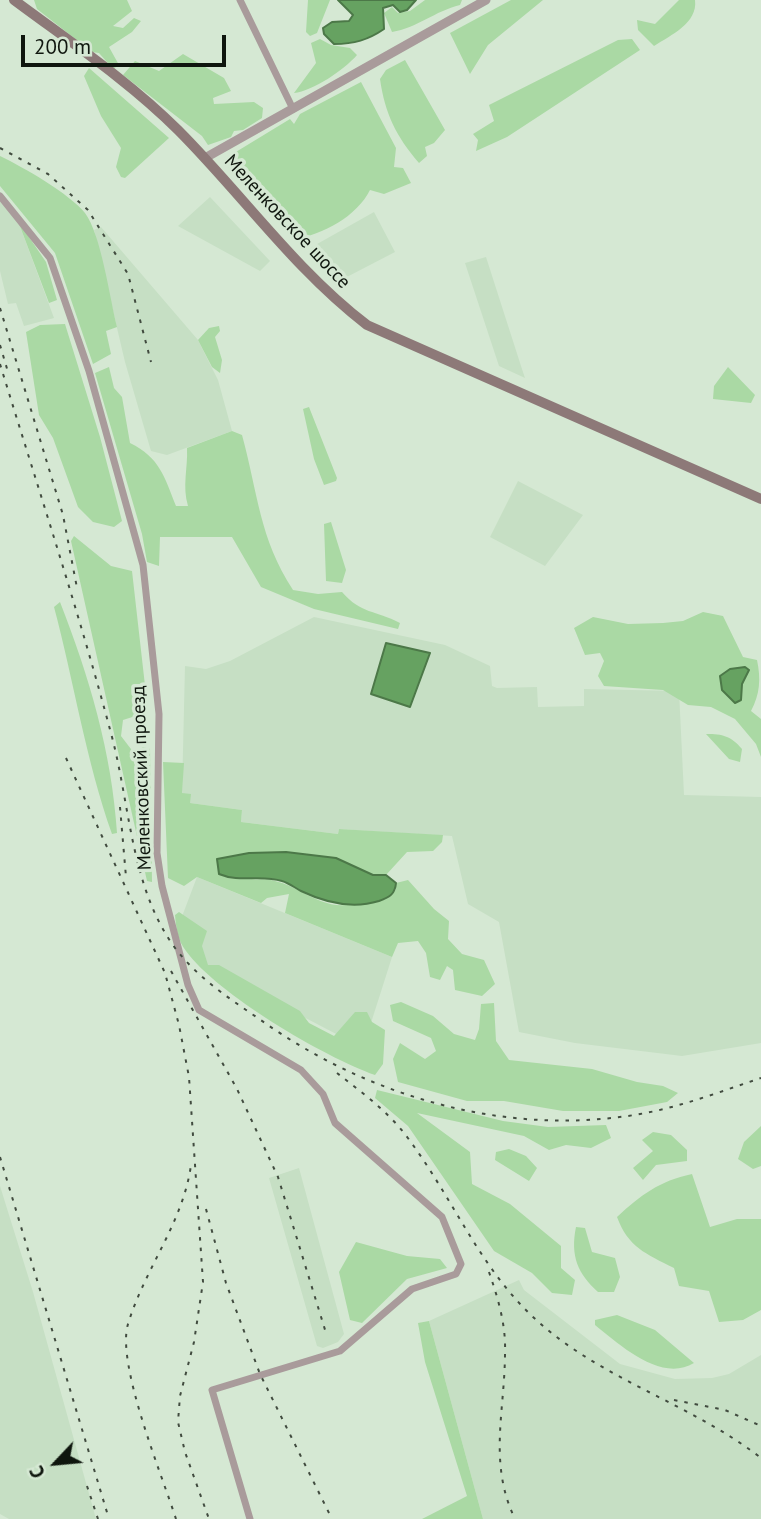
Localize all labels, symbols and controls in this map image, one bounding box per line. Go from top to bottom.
scale bar [24,21,229,65]
text: 200 m [34,33,91,60]
street label: Меленковское шоссе [219,150,355,294]
street label: Меленковский проезд [127,685,157,871]
north arrow [21,1428,91,1498]
text: С [24,1462,50,1482]

